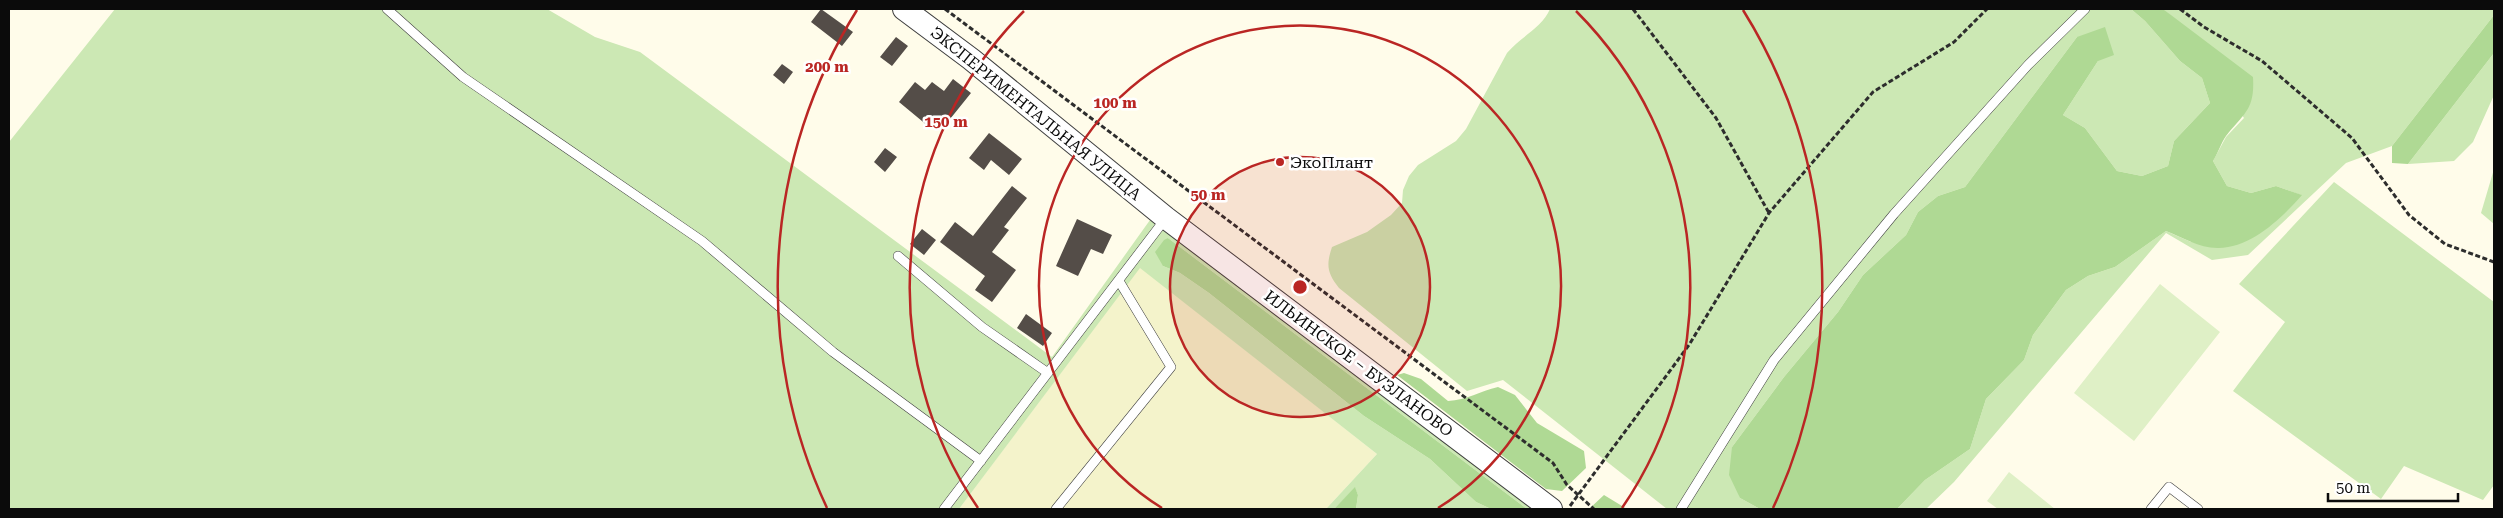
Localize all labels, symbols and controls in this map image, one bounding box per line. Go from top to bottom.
street label: ЭКСПЕРИМЕНТАЛЬНАЯ УЛИЦА [927,23,1145,205]
text: 200 m [805,58,849,76]
text: 100 m [1093,94,1137,112]
text: 150 m [924,113,968,131]
place label: ЭкоПлант [1290,153,1373,172]
marker: ЭкоПлант [1274,156,1286,168]
text: 50 m [1190,186,1226,204]
centre of rings [1291,278,1309,296]
street label: ИЛЬИНСКОЕ – БУЗЛАНОВО [1261,286,1457,441]
scale bar [2328,470,2458,502]
text: 50 m [2336,479,2371,497]

